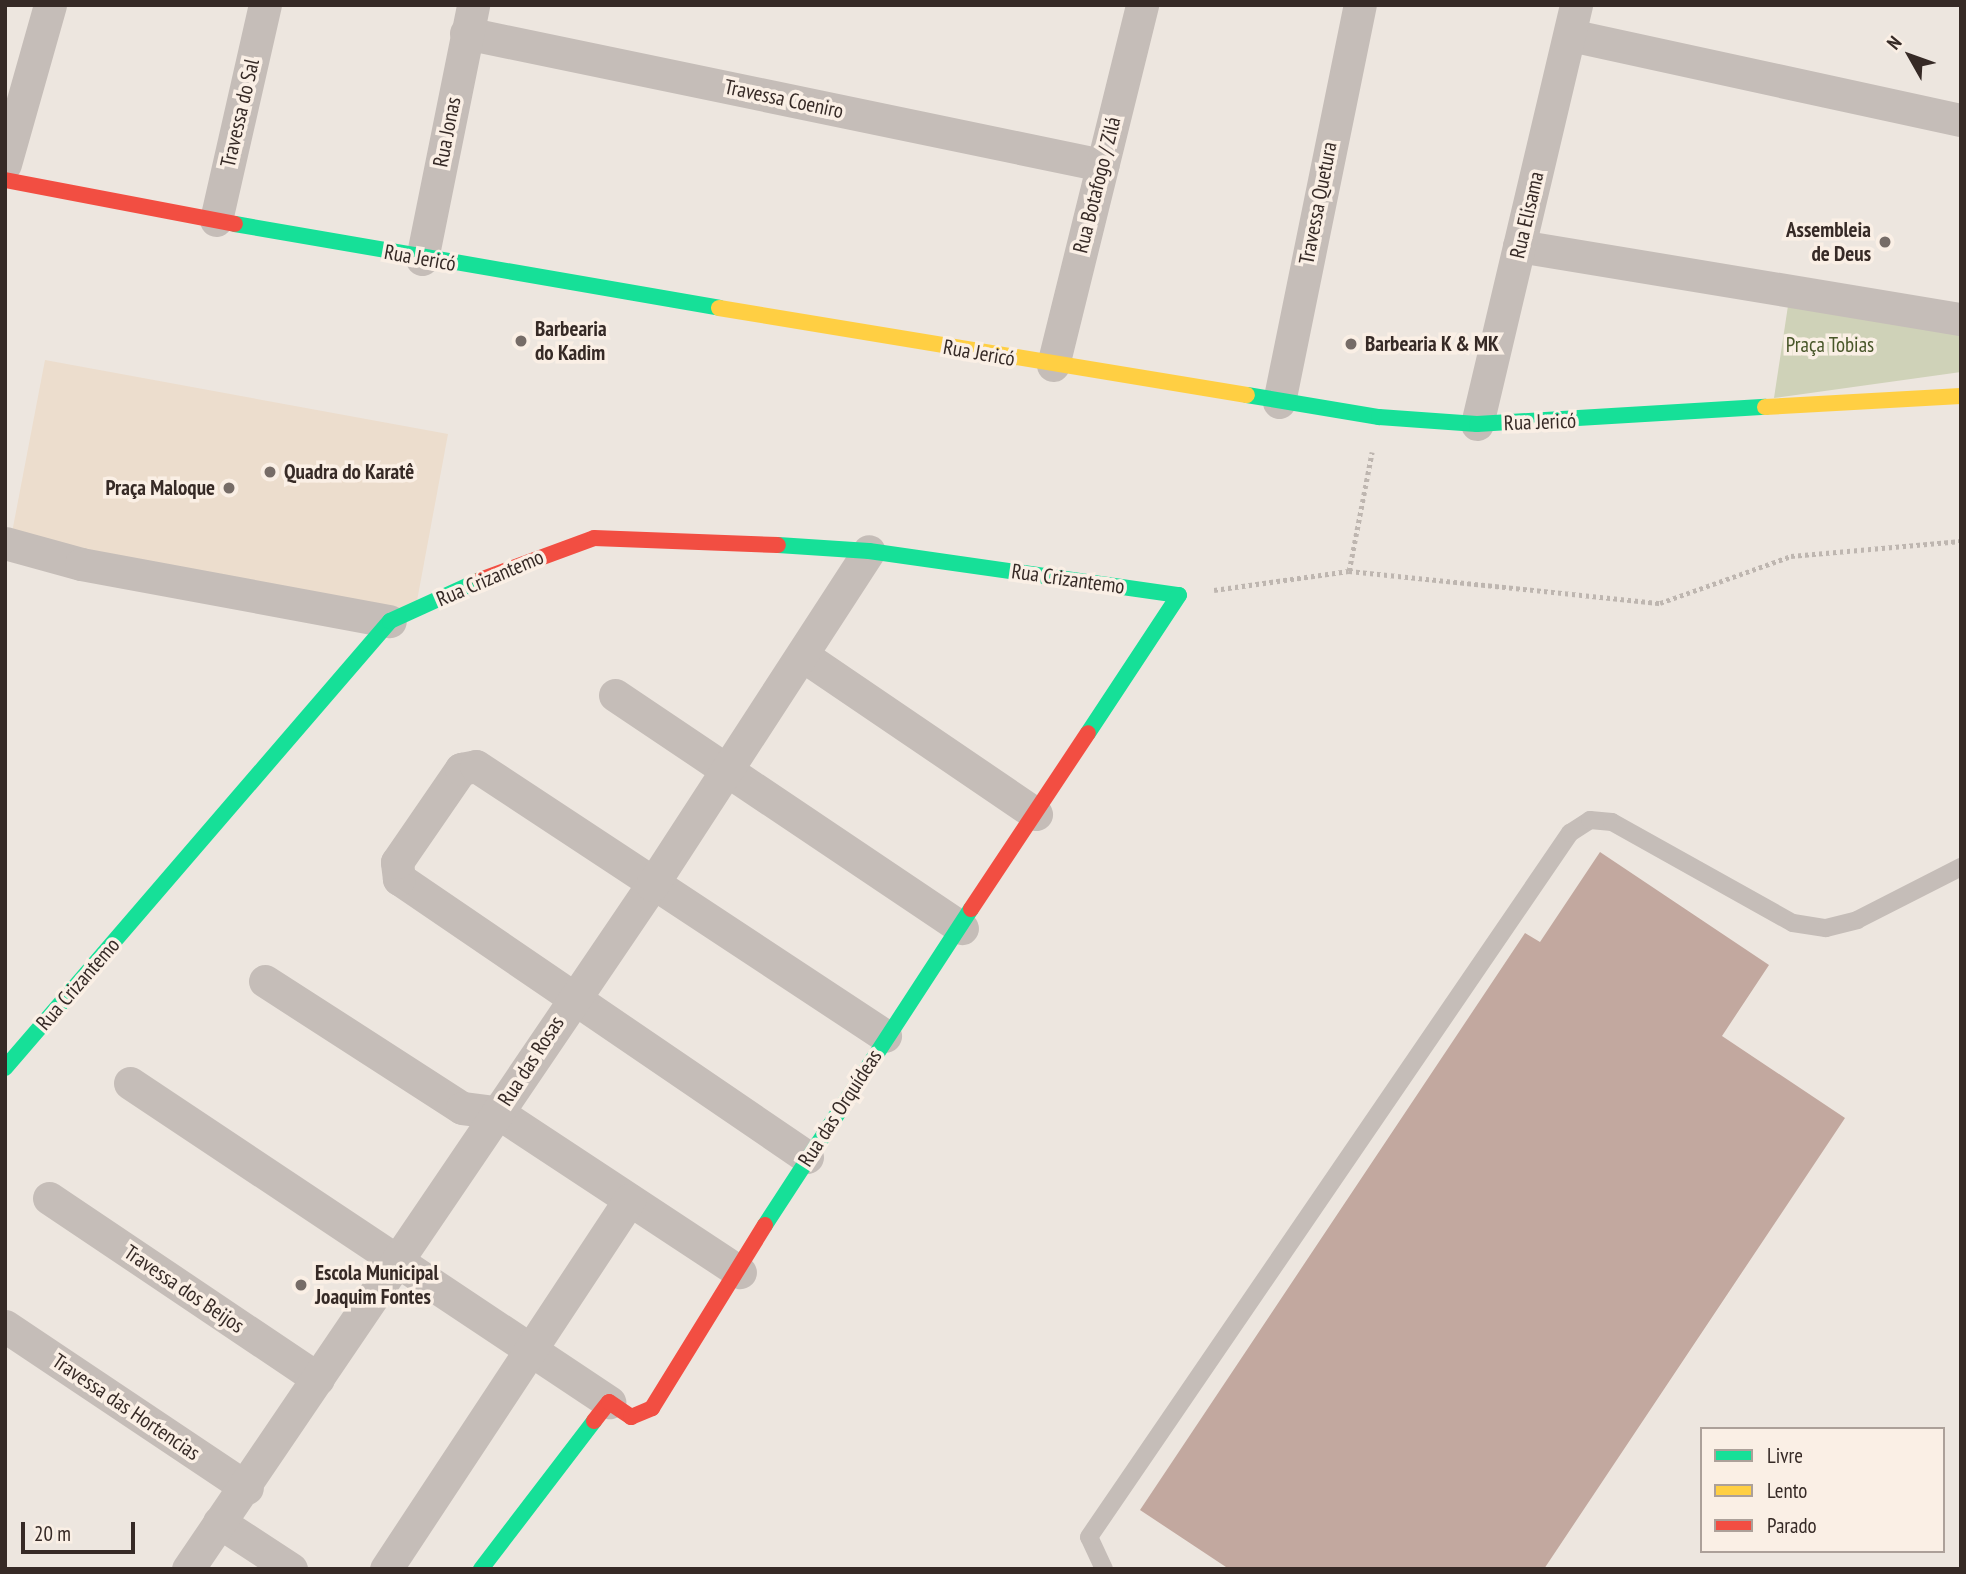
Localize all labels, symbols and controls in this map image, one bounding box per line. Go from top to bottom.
north arrow [1875,21,1945,91]
text: N [1881,31,1906,54]
street label: Travessa do Sal [215,56,265,170]
street label: Travessa Coeniro [722,74,846,124]
street label: Rua Jonas [428,95,466,169]
street label: Rua Botafogo / Zilá [1068,114,1126,256]
street label: Travessa Quetura [1294,140,1342,266]
street label: Rua Elisama [1505,169,1549,261]
place label: Assembleia de Deus [1786,217,1871,267]
marker: Assembleia de Deus [1877,234,1893,250]
street label: Rua Jericó [382,239,458,277]
place label: Barbearia do Kadim [535,316,607,366]
place label: Barbearia K & MK [1365,331,1499,357]
park label: Praça Tobias [1786,332,1874,358]
marker: Barbearia do Kadim [513,333,529,349]
street label: Rua Jericó [941,334,1017,372]
marker: Barbearia K & MK [1343,336,1359,352]
street label: Rua Jericó [1503,408,1577,436]
place label: Quadra do Karatê [284,459,414,485]
marker: Quadra do Karatê [262,464,278,480]
place label: Praça Maloque [106,475,215,501]
marker: Praça Maloque [221,480,237,496]
street label: Rua Crizantemo [433,544,547,612]
street label: Rua Crizantemo [1010,559,1126,599]
street label: Rua Crizantemo [31,933,125,1035]
street label: Rua das Rosas [493,1011,569,1111]
street label: Rua das Orquídeas [793,1045,887,1171]
street label: Travessa dos Beijos [119,1240,249,1338]
place label: Escola Municipal Joaquim Fontes [315,1260,439,1310]
marker: Escola Municipal Joaquim Fontes [293,1277,309,1293]
street label: Travessa das Hortencias [48,1348,204,1466]
legend [1700,1427,1945,1553]
text: Livre [1767,1442,1803,1469]
text: Lento [1767,1477,1807,1504]
scale bar [24,1508,138,1552]
text: Parado [1767,1512,1817,1539]
text: 20 m [34,1520,71,1547]

